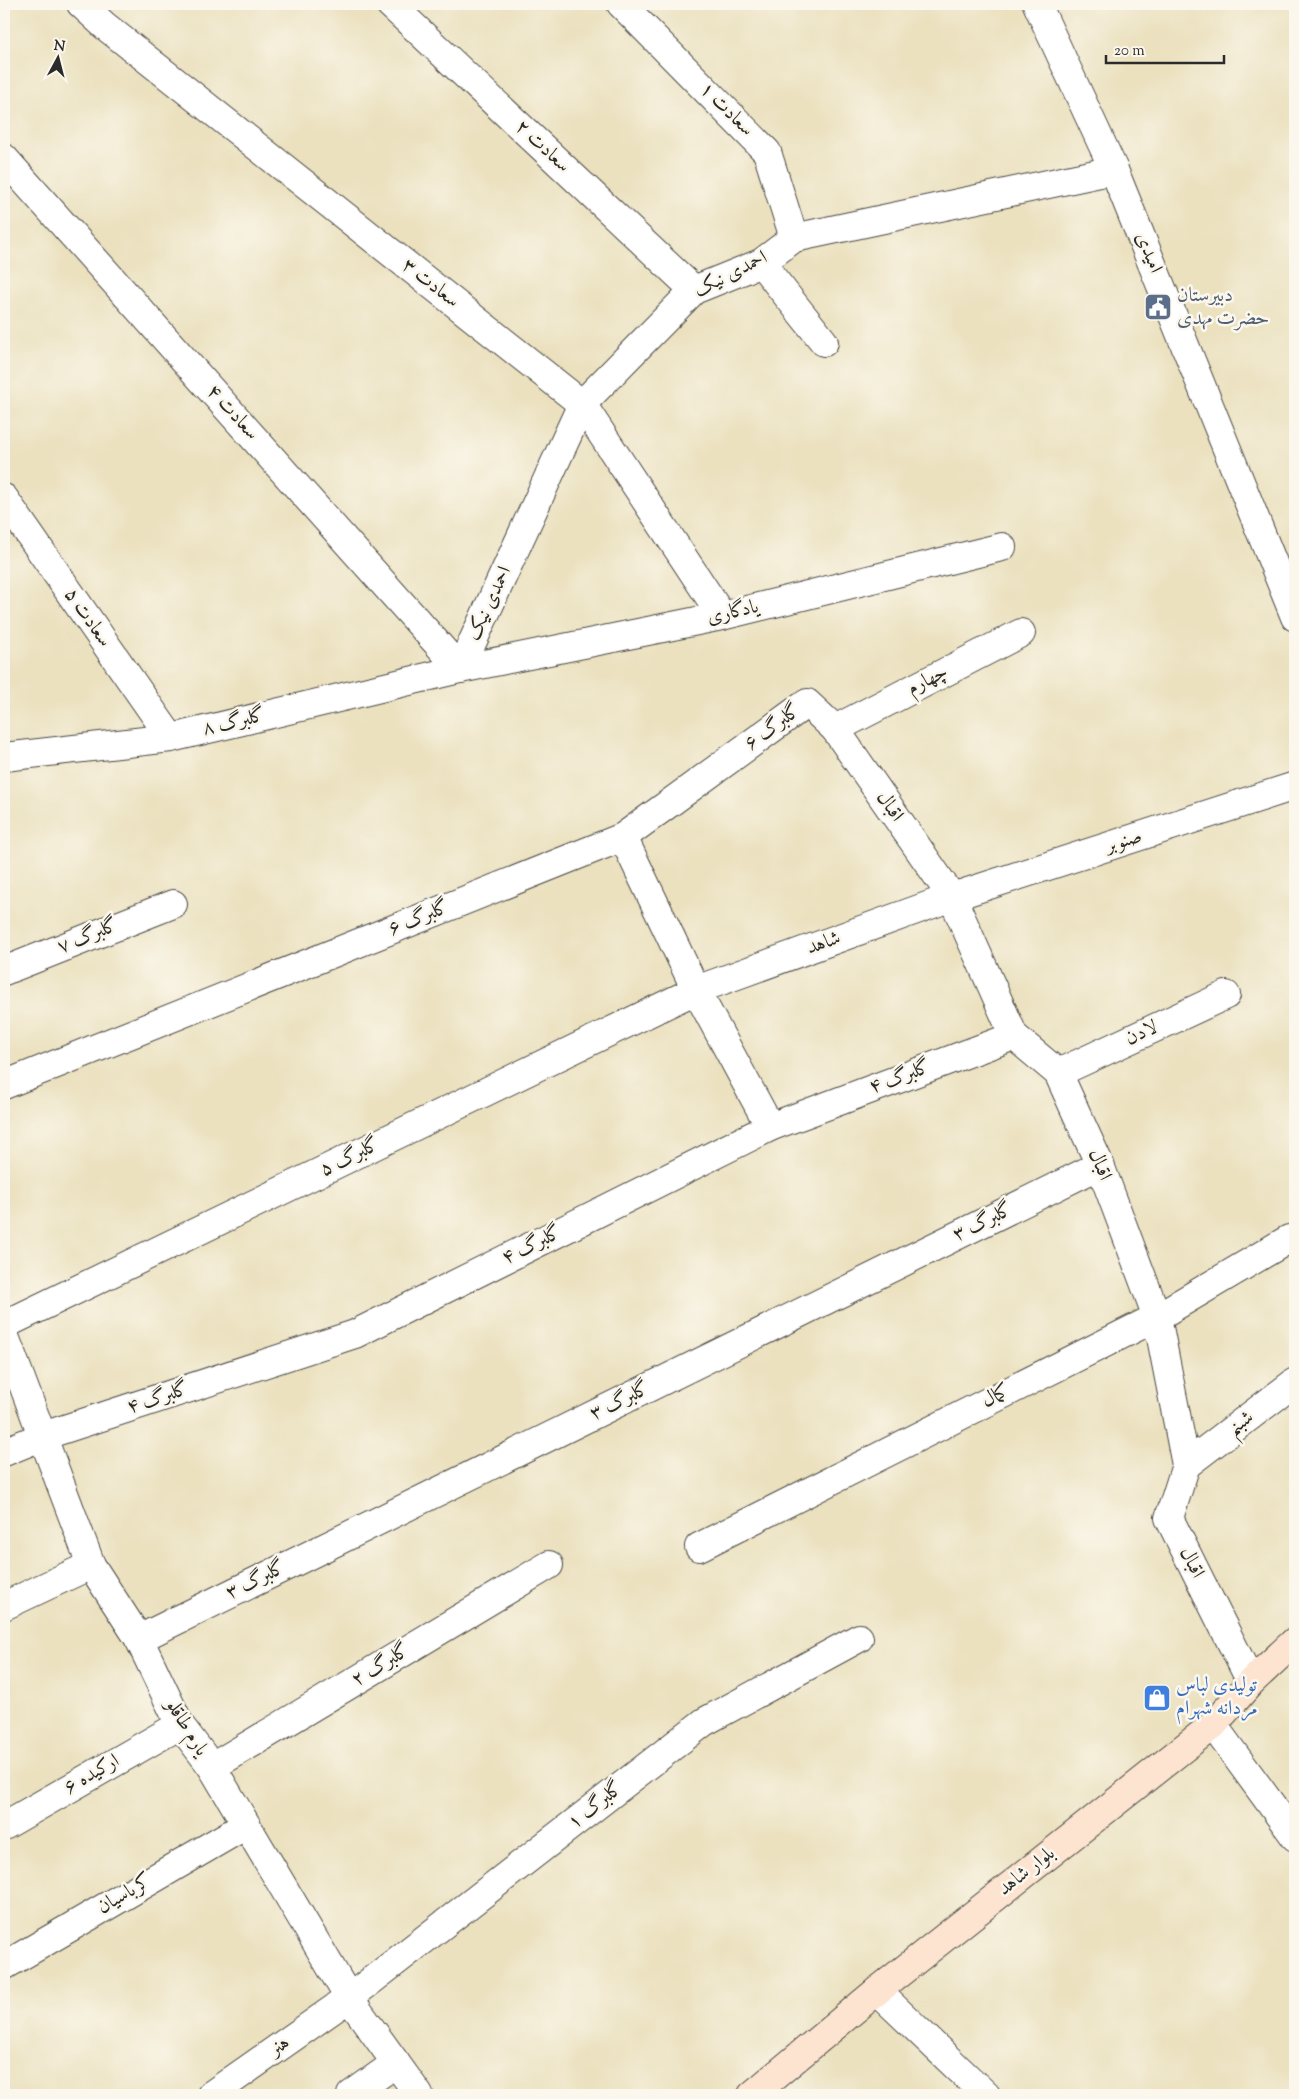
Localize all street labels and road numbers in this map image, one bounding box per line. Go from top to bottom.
street label: سعادت ۱ [692,76,760,144]
street label: سعادت ۲ [508,114,576,180]
street label: امیدی [1127,228,1169,278]
street label: احمدی نیک [689,244,773,306]
street label: سعادت ۳ [395,252,465,316]
street label: سعادت ۴ [199,378,265,448]
street label: احمدی نیک [460,562,520,646]
street label: سعادت ۵ [56,582,118,654]
street label: یادگاری [704,593,763,633]
street label: چهارم [902,658,954,704]
street label: گلبرگ ۶ [739,698,807,758]
street label: گلبرگ ۸ [200,702,268,744]
street label: اقبال [868,786,910,828]
street label: صنوبر [1100,823,1146,862]
street label: گلبرگ ۶ [384,894,454,944]
street label: گلبرگ ۷ [53,912,123,962]
street label: شاهد [803,924,845,964]
street label: لادن [1121,1014,1163,1054]
street label: گلبرگ ۴ [865,1053,935,1103]
street label: گلبرگ ۵ [315,1131,385,1185]
street label: اقبال [1079,1145,1119,1185]
street label: گلبرگ ۳ [948,1196,1018,1250]
street label: گلبرگ ۴ [497,1219,567,1273]
street label: گلبرگ ۴ [123,1375,193,1423]
street label: گلبرگ ۳ [585,1375,655,1429]
street label: کمال [977,1378,1015,1416]
street label: شبنم [1221,1404,1262,1446]
street label: اقبال [1171,1542,1211,1584]
street label: گلبرگ ۳ [221,1554,291,1608]
street label: گلبرگ ۲ [346,1637,416,1695]
street label: یارم طاقلو [155,1692,216,1764]
street label: ارکیده ۶ [59,1747,125,1803]
street label: گلبرگ ۱ [562,1775,630,1837]
street label: بلوار شاهد [992,1840,1062,1904]
street label: کرباسیان [92,1868,158,1922]
street label: هنر [262,2029,297,2066]

